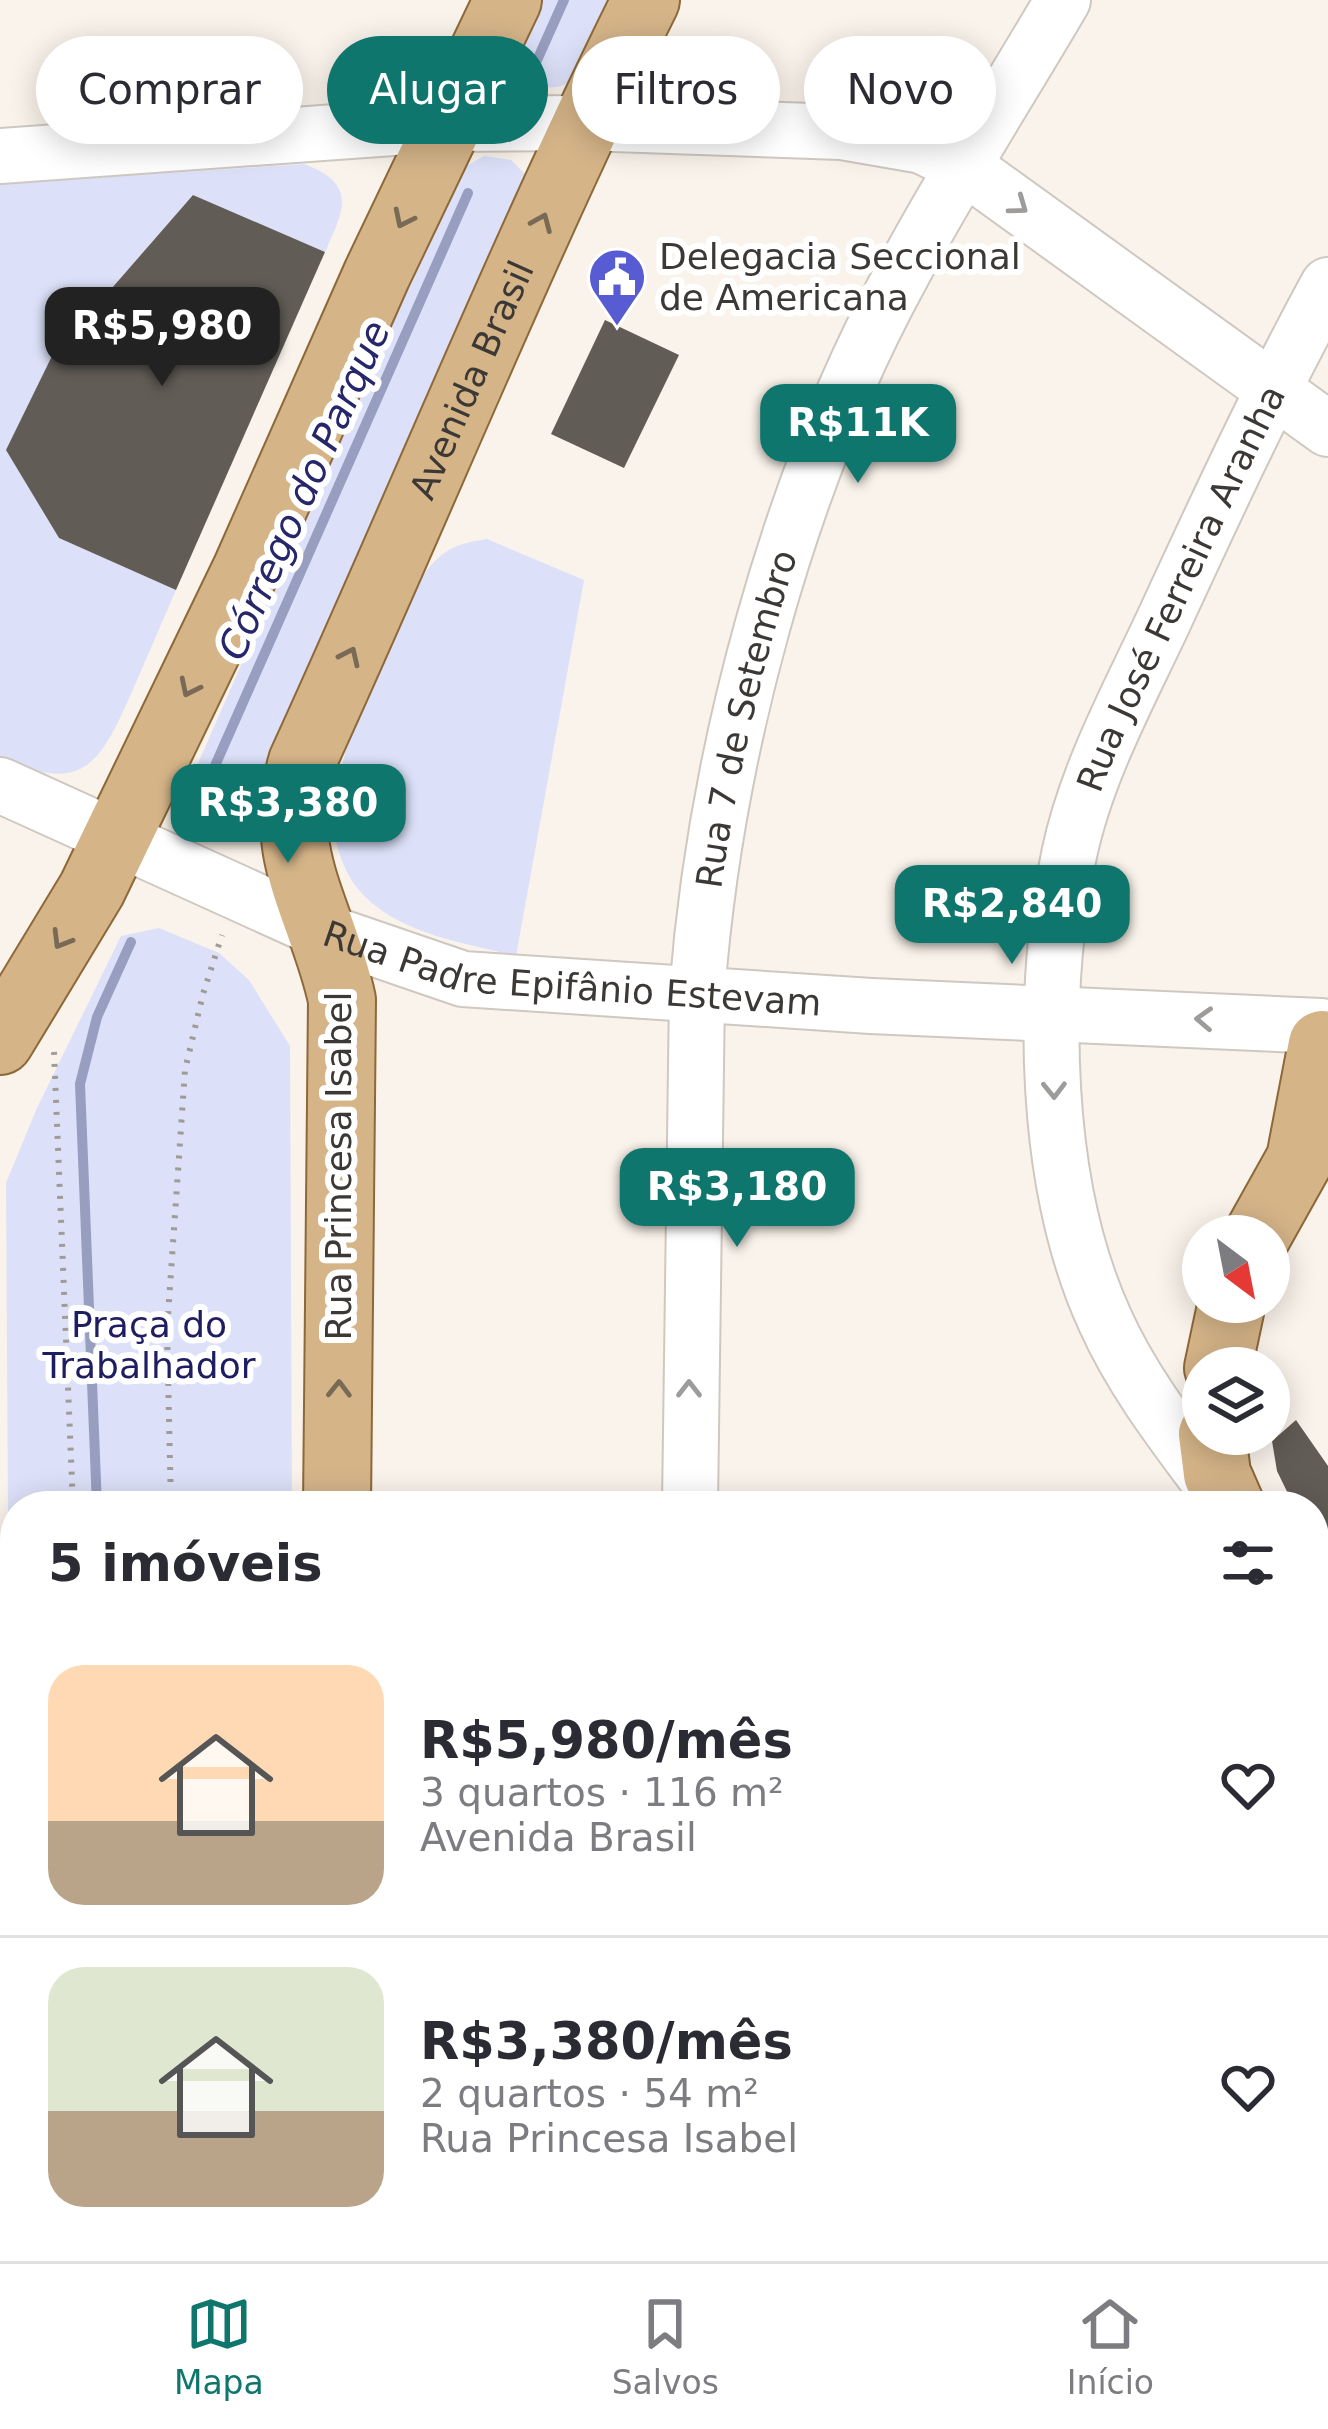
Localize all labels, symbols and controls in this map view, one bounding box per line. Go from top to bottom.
chip: Comprar [36,36,303,144]
chip: Alugar [327,36,548,144]
chip: Filtros [572,36,780,144]
chip: Novo [804,36,996,144]
one-way arrow [1006,191,1027,213]
one-way arrow [394,207,417,228]
one-way arrow [527,213,551,235]
place label: Delegacia Seccional de Americana [659,236,1021,318]
public building icon: Delegacia Seccional de Americana [586,246,648,328]
street label: Avenida Brasil [401,254,541,505]
pin: R$5,980 [51,287,273,389]
text: R$5,980 [72,303,252,348]
water label: Córrego do Parque [209,314,399,666]
street label: Rua José Ferreira Aranha [1068,378,1293,797]
pin: R$11K [774,384,942,486]
text: R$11K [787,400,929,445]
street label: Rua 7 de Setembro [688,545,805,891]
one-way arrow [336,647,360,668]
one-way arrow [180,676,203,697]
pin: R$3,380 [177,764,399,866]
text: R$3,380 [198,780,378,825]
pin: R$2,840 [901,865,1123,967]
text: R$2,840 [922,881,1102,926]
street label: Rua Padre Epifânio Estevam [318,912,823,1023]
one-way arrow [53,927,76,949]
street label: Rua Princesa Isabel [318,991,359,1341]
one-way arrow [1195,1006,1213,1032]
one-way arrow [1041,1082,1067,1100]
pin: R$3,180 [626,1148,848,1250]
text: R$3,180 [647,1164,827,1209]
north arrow [1182,1215,1290,1323]
map controls [1182,1215,1290,1455]
park label: Praça do Trabalhador [41,1304,256,1386]
button: layers [1182,1347,1290,1455]
one-way arrow [325,1379,351,1398]
one-way arrow [676,1379,702,1397]
icon: filters [1215,1530,1281,1596]
text: 5 imóveis [48,1534,323,1593]
text: R$5,980/mês [420,1711,793,1770]
icon: home [144,1713,288,1857]
icon: heart [1215,1752,1281,1818]
text: 3 quartos · 116 m² [420,1770,784,1815]
text: Avenida Brasil [420,1815,697,1860]
text: R$3,380/mês [420,2012,793,2071]
icon: home [144,2015,288,2159]
icon: heart [1215,2054,1281,2120]
text: 2 quartos · 54 m² [420,2071,759,2116]
text: Rua Princesa Isabel [420,2116,798,2161]
tab: Mapa [174,2291,264,2402]
tab: Salvos [612,2291,719,2402]
tab: Início [1067,2291,1154,2402]

